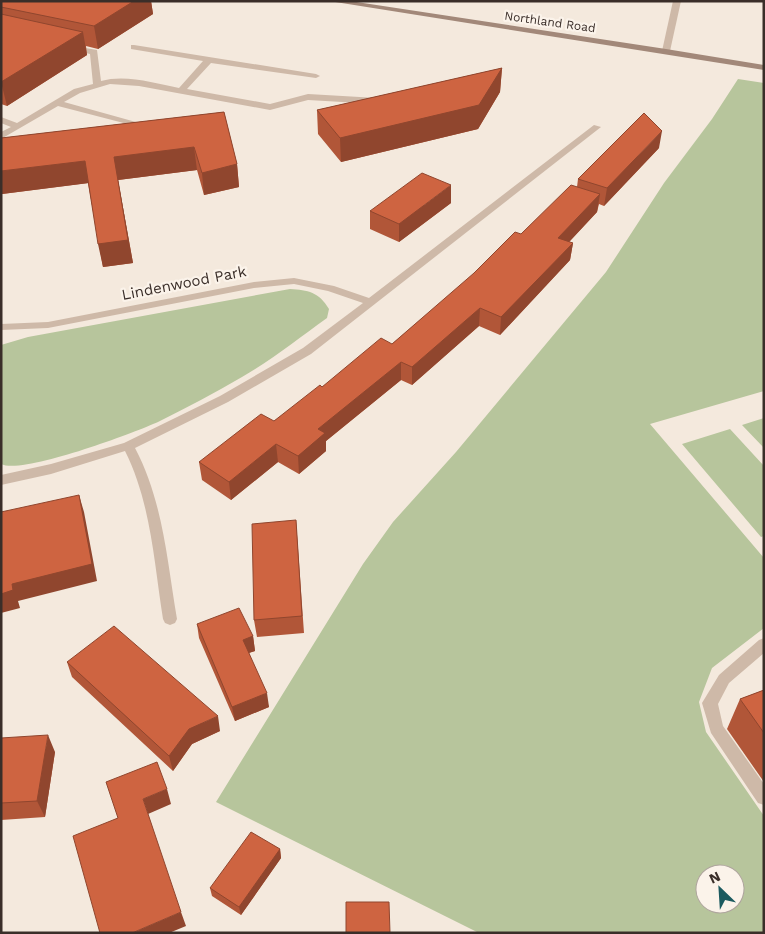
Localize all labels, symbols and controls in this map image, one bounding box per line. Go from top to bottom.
street label: Northland Road [504,9,596,35]
street label: Lindenwood Park [120,262,248,304]
north arrow [695,864,745,914]
text: N [706,868,723,887]

